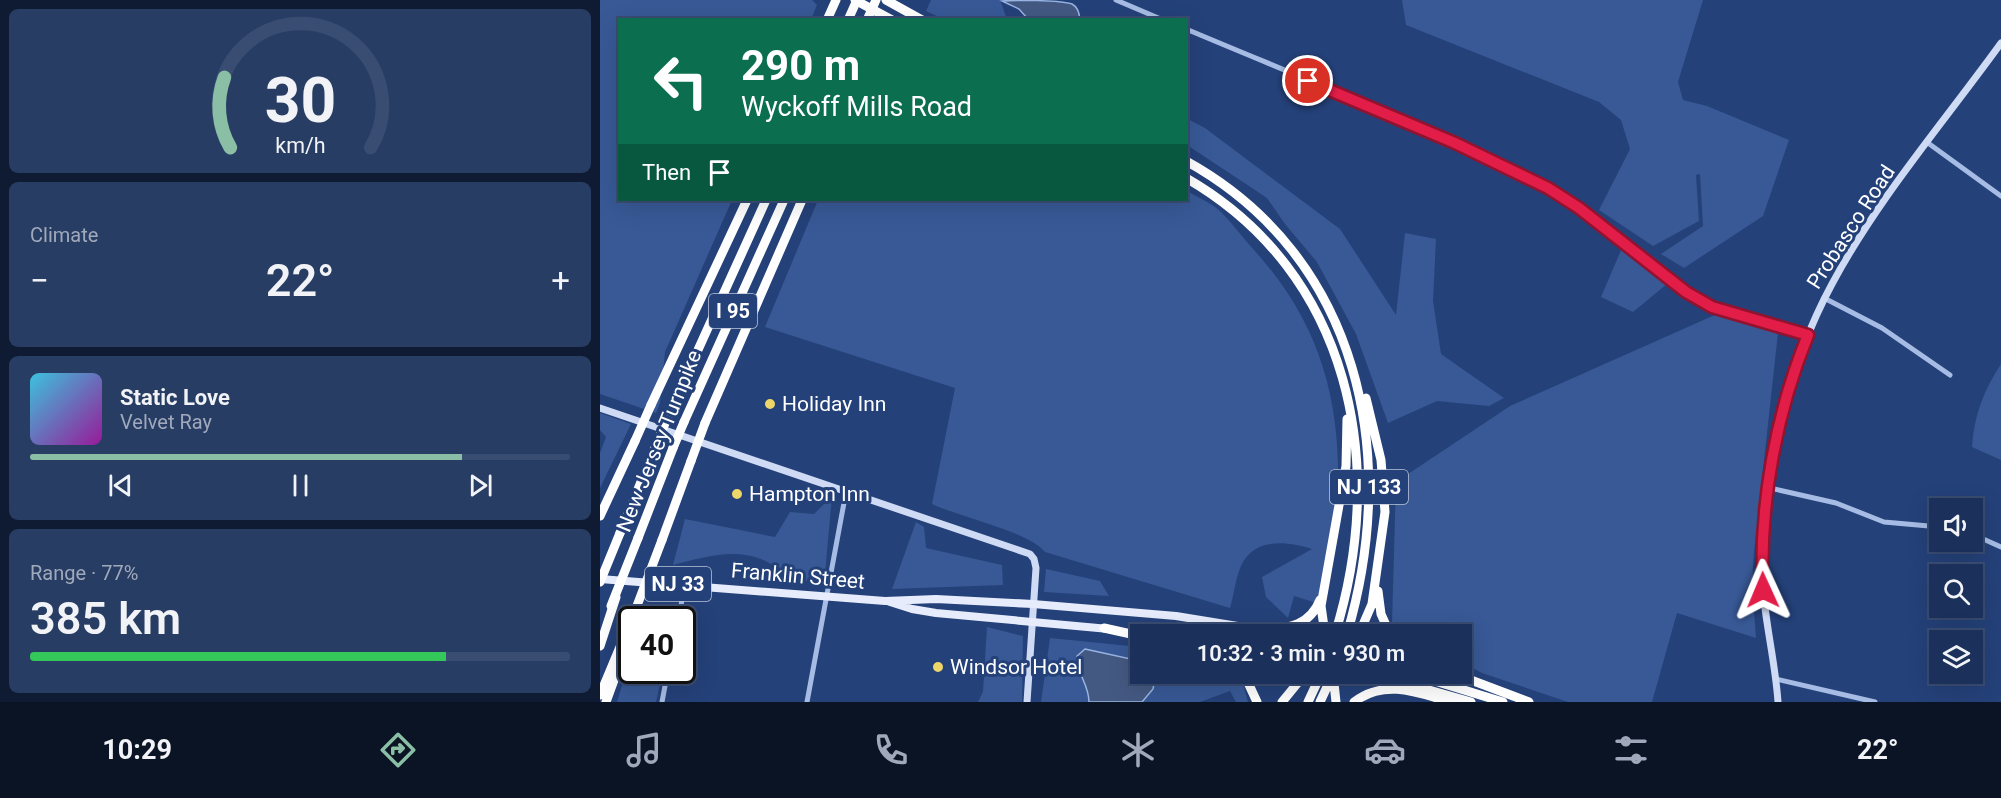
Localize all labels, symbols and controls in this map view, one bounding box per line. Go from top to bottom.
text: 290 m [741,41,860,90]
icon: left [642,42,720,120]
pin [1282,55,1333,106]
text: 30 [264,64,336,137]
icon: arrive [1291,64,1324,97]
text: Wyckoff Mills Road [741,91,972,123]
text: km/h [275,134,325,159]
icon: arrive [703,156,736,189]
text: Then [642,160,691,185]
street label: Probasco Road [1802,161,1900,293]
text: Climate [30,223,98,247]
text: 22° [266,254,334,307]
text: − [30,261,49,300]
text: + [551,261,570,300]
road number: I 95 [709,294,757,328]
street label: New Jersey Turnpike [612,347,706,535]
text: Static Love [120,385,230,410]
place label: Holiday Inn [782,392,886,416]
marker: Holiday Inn [763,397,777,411]
text: Velvet Ray [120,410,212,434]
icon: previous [104,469,137,502]
icon: pause [284,469,317,502]
icon: next [464,469,497,502]
road number: NJ 133 [1330,470,1408,504]
place label: Hampton Inn [749,482,870,506]
marker: Hampton Inn [730,487,744,501]
map controls [1929,498,1983,684]
button: sound [1929,498,1983,552]
street label: Franklin Street [730,558,866,594]
position arrow [1731,558,1795,622]
text: Range · 77% [30,561,138,585]
button: search [1929,564,1983,618]
road number: NJ 33 [645,567,711,601]
text: 385 km [30,592,181,645]
speed limit sign: 40 [618,606,696,684]
button: layers [1929,630,1983,684]
text: 10:32 · 3 min · 930 m [1197,641,1405,666]
place label: Windsor Hotel [950,655,1082,679]
marker: Windsor Hotel [931,660,945,674]
icon: directions [377,729,419,771]
icon: music [623,729,665,771]
icon: phone [870,729,912,771]
icon: climate [1117,729,1159,771]
icon: car [1364,729,1406,771]
icon: filters [1610,729,1652,771]
text: 10:29 [102,734,172,766]
text: 22° [1857,734,1899,766]

